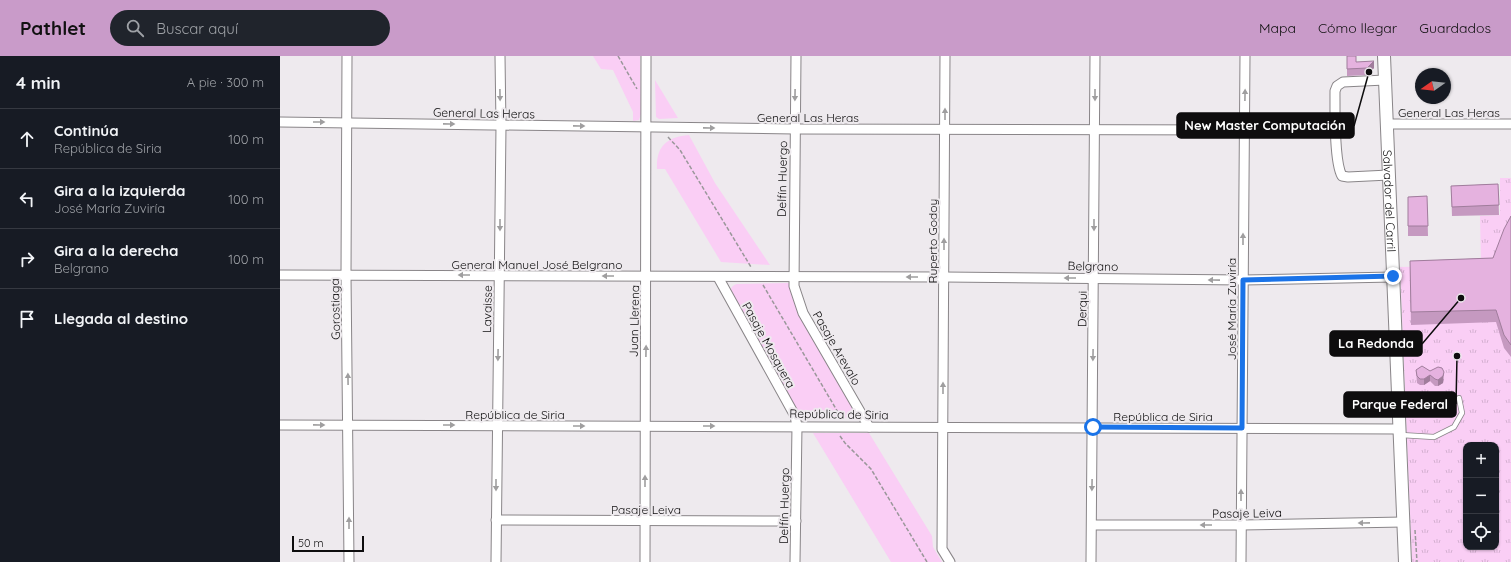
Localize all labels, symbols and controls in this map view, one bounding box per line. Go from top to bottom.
search box [110,10,390,46]
text: Pathlet [20,16,86,40]
icon: search [124,17,146,39]
text: Buscar aquí [156,19,238,38]
text: Mapa [1259,19,1296,37]
text: Cómo llegar [1318,19,1397,37]
text: Guardados [1419,19,1491,37]
north arrow [1415,68,1451,104]
text: 4 min [16,72,61,93]
text: A pie · 300 m [187,74,264,90]
one-way arrow [497,89,503,102]
one-way arrow [792,89,798,102]
one-way arrow [1092,89,1098,102]
one-way arrow [1241,89,1248,101]
street label: General Las Heras [433,105,535,121]
street label: General Las Heras [1398,105,1500,120]
one-way arrow [942,107,948,120]
street label: General Las Heras [757,110,859,125]
callout: New Master Computación [1177,113,1354,138]
text: New Master Computación [1184,117,1346,133]
one-way arrow [313,119,326,125]
text: Continúa [54,121,119,140]
one-way arrow [443,121,455,128]
one-way arrow [573,123,585,130]
one-way arrow [703,125,716,131]
icon: ahead [16,128,38,150]
text: 100 m [228,131,264,147]
text: República de Siria [54,140,162,156]
street label: Delfín Huergo [774,141,790,217]
street label: Salvador del Carril [1380,149,1400,252]
text: Gira a la izquierda [54,181,186,200]
icon: left [16,188,38,210]
text: 100 m [228,191,264,207]
street label: Ruperto Godoy [925,199,940,283]
text: José María Zuviría [54,200,165,216]
one-way arrow [497,219,503,232]
one-way arrow [1091,219,1097,232]
one-way arrow [1240,233,1247,245]
one-way arrow [941,237,947,250]
text: Gira a la derecha [54,241,179,260]
icon: right [16,248,38,270]
text: 100 m [228,251,264,267]
street label: General Manuel José Belgrano [452,257,622,272]
street label: Belgrano [1068,258,1118,274]
street label: José María Zuviría [1224,258,1239,360]
text: Belgrano [54,260,109,276]
route end [1384,267,1402,285]
one-way arrow [457,272,470,278]
one-way arrow [601,273,614,279]
one-way arrow [905,274,918,280]
one-way arrow [1063,275,1076,281]
one-way arrow [1208,276,1220,283]
street label: Gorostiaga [327,278,343,340]
street label: Lavaisse [479,285,495,333]
street label: Juan Llerena [626,285,642,357]
street label: Derqui [1074,291,1090,327]
street label: Pasaje Mosquera [739,299,799,391]
icon: arrive [16,308,38,330]
street label: Pasaje Arevalo [810,308,864,388]
text: Llegada al destino [54,309,188,328]
callout: La Redonda [1330,331,1422,356]
text: La Redonda [1338,335,1414,351]
one-way arrow [643,344,649,357]
one-way arrow [495,349,501,362]
one-way arrow [1090,349,1096,362]
one-way arrow [345,372,351,385]
one-way arrow [940,381,946,394]
callout: Parque Federal [1344,392,1456,417]
text: Parque Federal [1352,396,1448,412]
street label: República de Siria [789,406,889,422]
street label: República de Siria [465,407,565,422]
street label: República de Siria [1113,409,1213,424]
route start [1084,418,1102,436]
one-way arrow [313,422,326,428]
one-way arrow [443,422,456,428]
one-way arrow [573,423,586,429]
one-way arrow [703,423,716,429]
map controls [1463,442,1499,550]
button: + [1463,442,1499,478]
street label: Delfín Huergo [776,468,792,544]
one-way arrow [642,474,648,487]
button: − [1463,478,1499,514]
one-way arrow [493,479,499,492]
one-way arrow [1089,479,1095,492]
one-way arrow [1238,489,1245,501]
street label: Pasaje Leiva [611,502,681,517]
street label: Pasaje Leiva [1212,505,1282,521]
button: locate [1463,514,1499,550]
one-way arrow [346,516,352,529]
one-way arrow [1358,519,1370,526]
one-way arrow [1199,522,1212,528]
scale bar [292,534,364,553]
text: 50 m [298,536,324,550]

